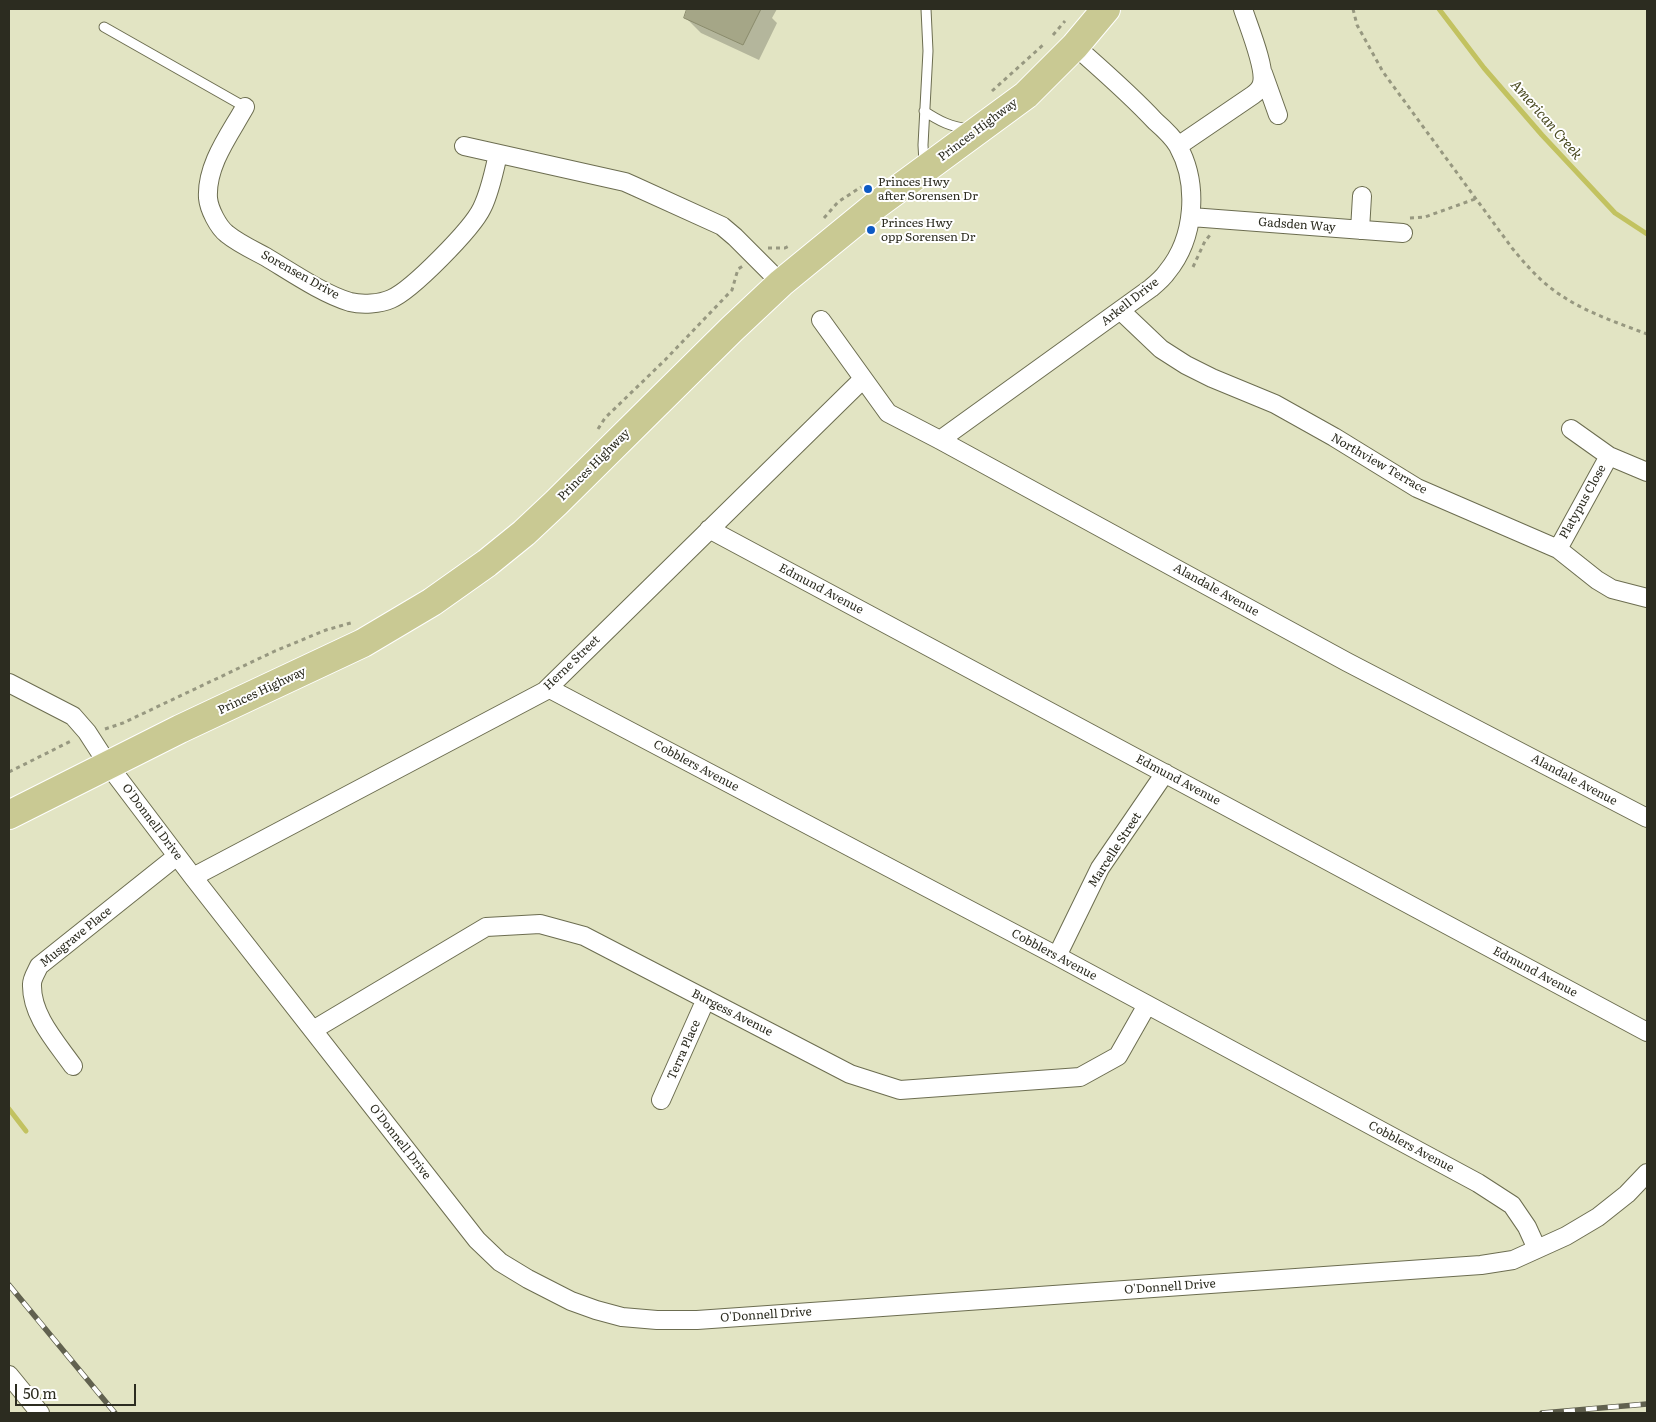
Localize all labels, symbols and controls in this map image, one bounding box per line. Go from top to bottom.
water label: American Creek [1507,77,1585,163]
street label: Princes Highway [935,95,1021,165]
place label: Princes Hwy after Sorensen Dr [878,175,978,203]
marker: Princes Hwy after Sorensen Dr [862,183,874,195]
street label: Gadsden Way [1258,215,1336,235]
place label: Princes Hwy opp Sorensen Dr [881,216,975,244]
marker: Princes Hwy opp Sorensen Dr [865,224,877,236]
street label: Sorensen Drive [258,248,342,302]
street label: Arkell Drive [1098,275,1162,329]
street label: Princes Highway [555,426,633,504]
street label: Northview Terrace [1329,431,1429,497]
street label: Platypus Close [1557,462,1609,542]
street label: Edmund Avenue [776,561,866,617]
street label: Alandale Avenue [1171,561,1261,619]
street label: Herne Street [541,633,603,693]
street label: Princes Highway [216,664,308,718]
street label: Cobblers Avenue [651,737,741,795]
street label: Alandale Avenue [1528,751,1620,809]
street label: Edmund Avenue [1133,752,1223,808]
street label: O'Donnell Drive [119,781,185,863]
street label: Marcelle Street [1085,810,1145,890]
street label: Musgrave Place [37,904,115,970]
street label: Cobblers Avenue [1009,926,1099,984]
street label: Edmund Avenue [1490,944,1580,1000]
street label: Burgess Avenue [689,986,775,1040]
street label: Terra Place [664,1018,704,1082]
street label: O'Donnell Drive [366,1102,434,1182]
street label: Cobblers Avenue [1366,1118,1456,1176]
street label: O'Donnell Drive [1124,1277,1216,1297]
street label: O'Donnell Drive [720,1305,812,1325]
scale bar [18,1374,139,1406]
text: 50 m [23,1381,57,1404]

